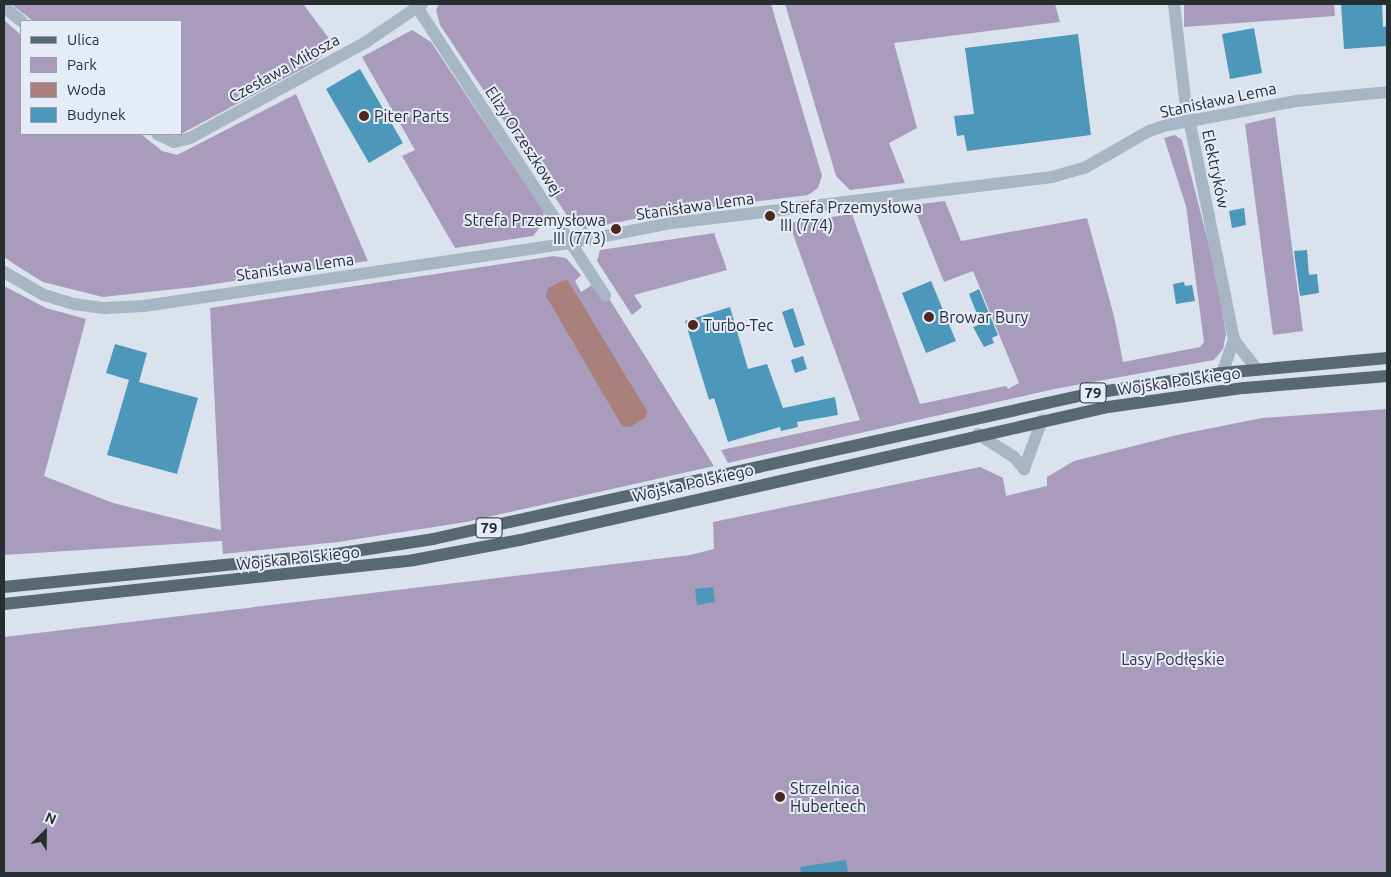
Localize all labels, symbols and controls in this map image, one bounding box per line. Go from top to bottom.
legend [20,20,182,135]
street label: Czesława Miłosza [225,30,343,106]
text: Ulica [67,31,99,48]
text: Park [67,56,97,73]
street label: Stanisława Lema [1158,78,1278,122]
text: Woda [67,81,106,98]
street label: Elizy Orzeszkowej [481,83,567,199]
text: Budynek [67,106,126,123]
place label: Piter Parts [374,106,449,126]
marker: Piter Parts [358,110,370,122]
street label: Elektryków [1198,128,1234,210]
street label: Stanisława Lema [635,188,755,224]
place label: Strefa Przemysłowa III (774) [780,197,922,235]
place label: Strefa Przemysłowa III (773) [464,210,606,248]
marker: Strefa Przemysłowa III (774) [764,210,776,222]
marker: Strefa Przemysłowa III (773) [610,223,622,235]
street label: Stanisława Lema [235,249,355,285]
place label: Browar Bury [939,307,1028,327]
marker: Browar Bury [923,311,935,323]
place label: Turbo-Tec [703,315,774,335]
marker: Turbo-Tec [687,319,699,331]
street label: Wojska Polskiego [1116,363,1242,399]
road number: 79 [1079,380,1107,406]
street label: Wojska Polskiego [630,460,756,506]
road number: 79 [475,516,503,540]
street label: Wojska Polskiego [235,542,361,574]
park label: Lasy Podłęskie [1121,649,1225,669]
place label: Strzelnica Hubertech [790,778,866,816]
marker: Strzelnica Hubertech [774,791,786,803]
north arrow [20,807,70,857]
text: N [43,809,59,828]

